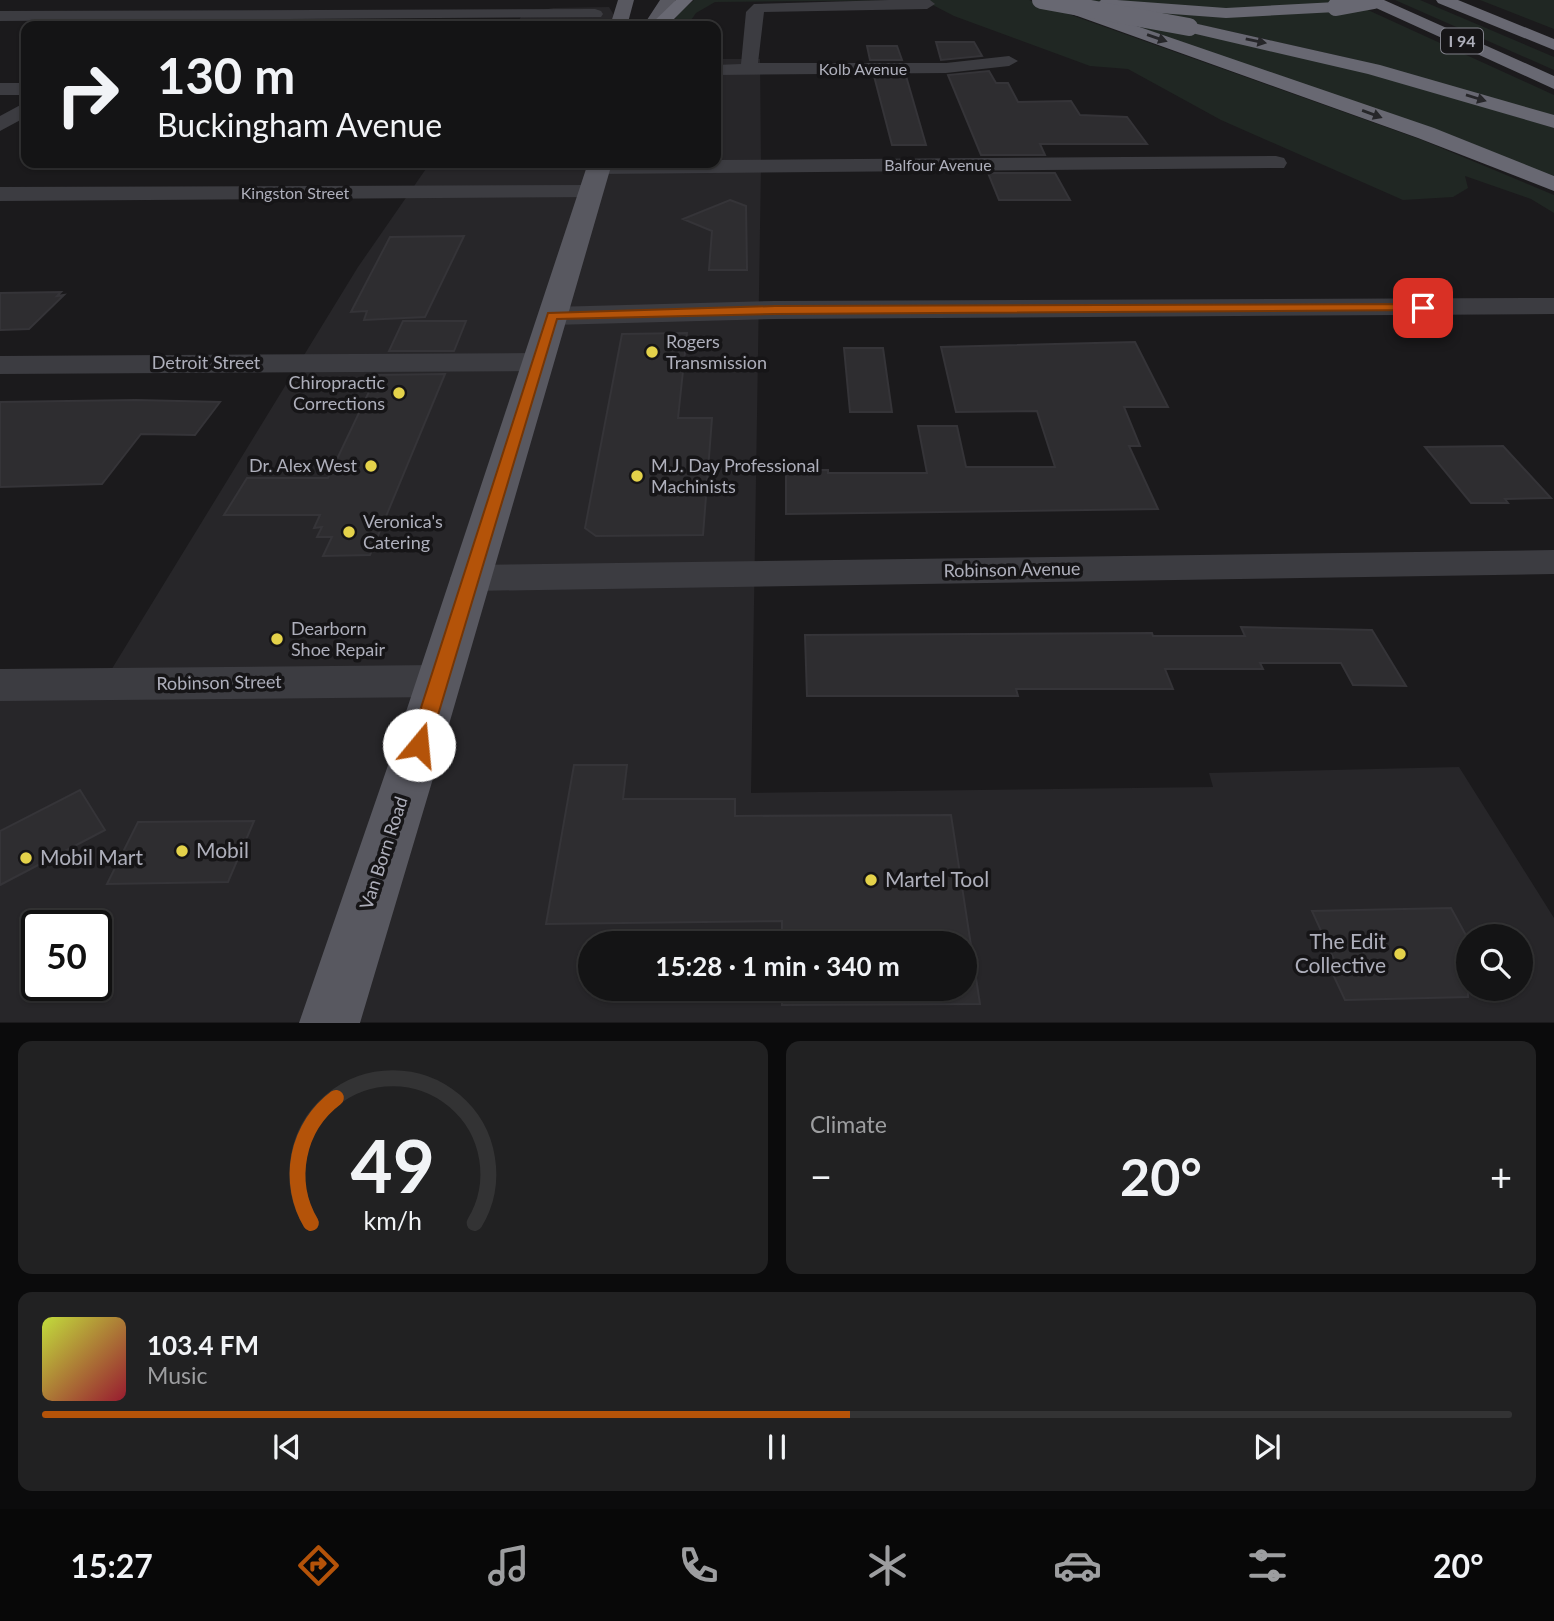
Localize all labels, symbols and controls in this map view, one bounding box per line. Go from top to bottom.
road number: I 94 [1441,28,1483,54]
one-way arrow [1147,33,1168,44]
one-way arrow [1245,35,1267,46]
text: 130 m [157,46,295,104]
icon: right [42,49,133,140]
street label: Kolb Avenue [819,59,907,78]
one-way arrow [1466,94,1487,104]
text: Buckingham Avenue [157,105,442,144]
one-way arrow [1361,109,1382,120]
street label: Balfour Avenue [884,155,992,174]
street label: Kingston Street [241,183,350,202]
pin [1393,278,1453,338]
icon: arrive [1404,289,1442,327]
place label: Rogers Transmission [666,330,767,373]
marker: Rogers Transmission [644,344,660,360]
street label: Detroit Street [152,351,261,373]
place label: Chiropractic Corrections [289,371,385,414]
marker: Chiropractic Corrections [391,385,407,401]
place label: Dr. Alex West [249,454,358,476]
place label: M.J. Day Professional Machinists [651,454,820,497]
marker: Dr. Alex West [363,458,379,474]
marker: M.J. Day Professional Machinists [629,468,645,484]
place label: Veronica's Catering [363,510,443,553]
marker: Veronica's Catering [341,524,357,540]
street label: Robinson Avenue [943,557,1081,581]
place label: Dearborn Shoe Repair [291,617,386,660]
marker: Dearborn Shoe Repair [269,631,285,647]
street label: Robinson Street [156,670,282,694]
position arrow [382,708,456,782]
street label: Van Born Road [354,794,412,912]
place label: Mobil [196,837,249,862]
marker: Mobil [174,843,190,859]
place label: Mobil Mart [40,844,143,869]
marker: Mobil Mart [18,850,34,866]
place label: Martel Tool [885,866,989,891]
marker: Martel Tool [863,872,879,888]
speed limit sign: 50 [21,910,112,1001]
map controls [1456,924,1533,1001]
button: search [1456,924,1533,1001]
place label: The Edit Collective [1295,928,1386,977]
marker: The Edit Collective [1392,946,1408,962]
text: 15:28 · 1 min · 340 m [655,950,900,982]
text: Climate [810,1110,887,1138]
text: 49 [351,1122,435,1210]
text: 20° [1120,1145,1202,1207]
text: − [810,1153,832,1199]
text: + [1490,1153,1512,1199]
text: km/h [364,1205,422,1235]
text: 103.4 FM [147,1329,259,1361]
text: Music [147,1361,207,1389]
icon: previous [268,1428,306,1466]
icon: pause [758,1428,796,1466]
icon: next [1248,1428,1286,1466]
icon: directions [294,1541,343,1590]
icon: music [484,1541,533,1590]
icon: phone [674,1541,723,1590]
icon: climate [863,1541,912,1590]
icon: car [1053,1541,1102,1590]
icon: filters [1243,1541,1292,1590]
text: 15:27 [70,1546,153,1585]
text: 20° [1433,1546,1483,1585]

